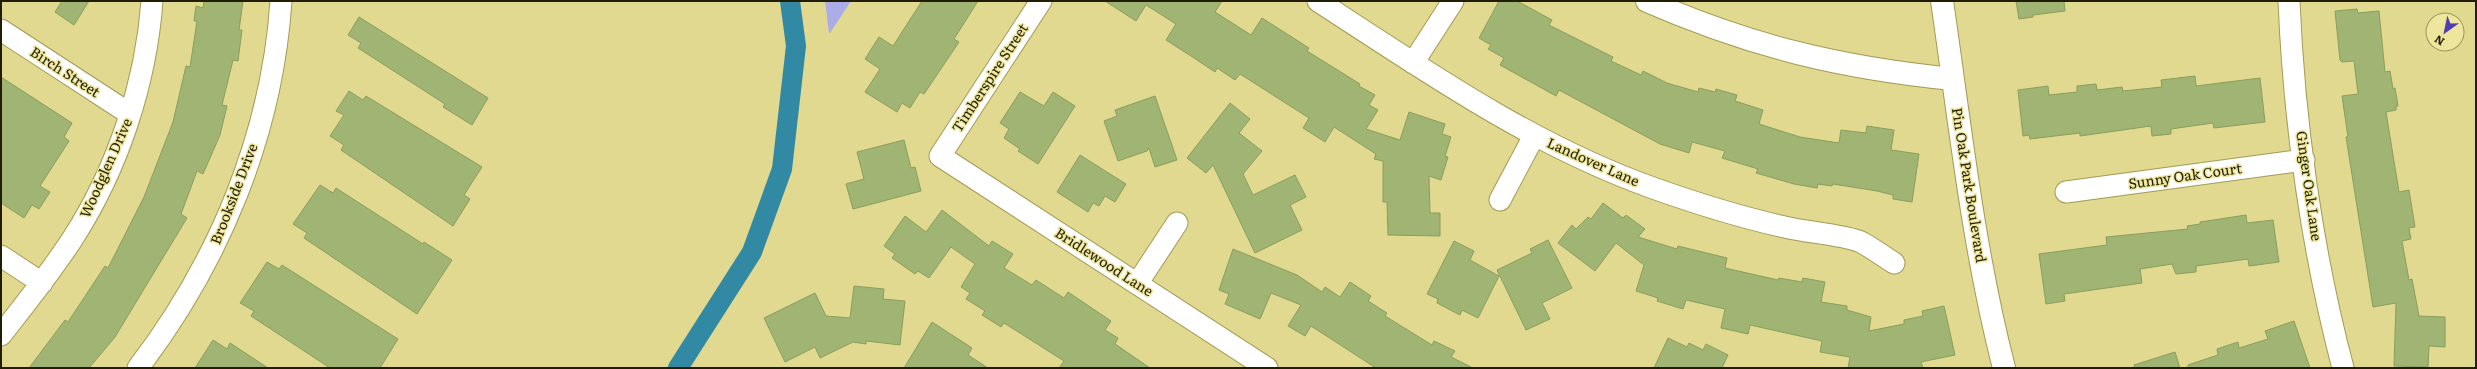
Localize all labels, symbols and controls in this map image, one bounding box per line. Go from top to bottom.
north arrow [2425,12,2465,52]
street label: Timberspire Street [946,19,1032,136]
text: N [2431,32,2447,50]
street label: Birch Street [27,41,105,101]
street label: Pin Oak Park Boulevard [1948,106,1992,264]
street label: Woodglen Drive [74,115,136,221]
street label: Ginger Oak Lane [2292,130,2328,242]
street label: Landover Lane [1544,132,1643,190]
street label: Brookside Drive [205,140,262,247]
street label: Sunny Oak Court [2127,157,2243,193]
street label: Bridlewood Lane [1052,222,1157,300]

